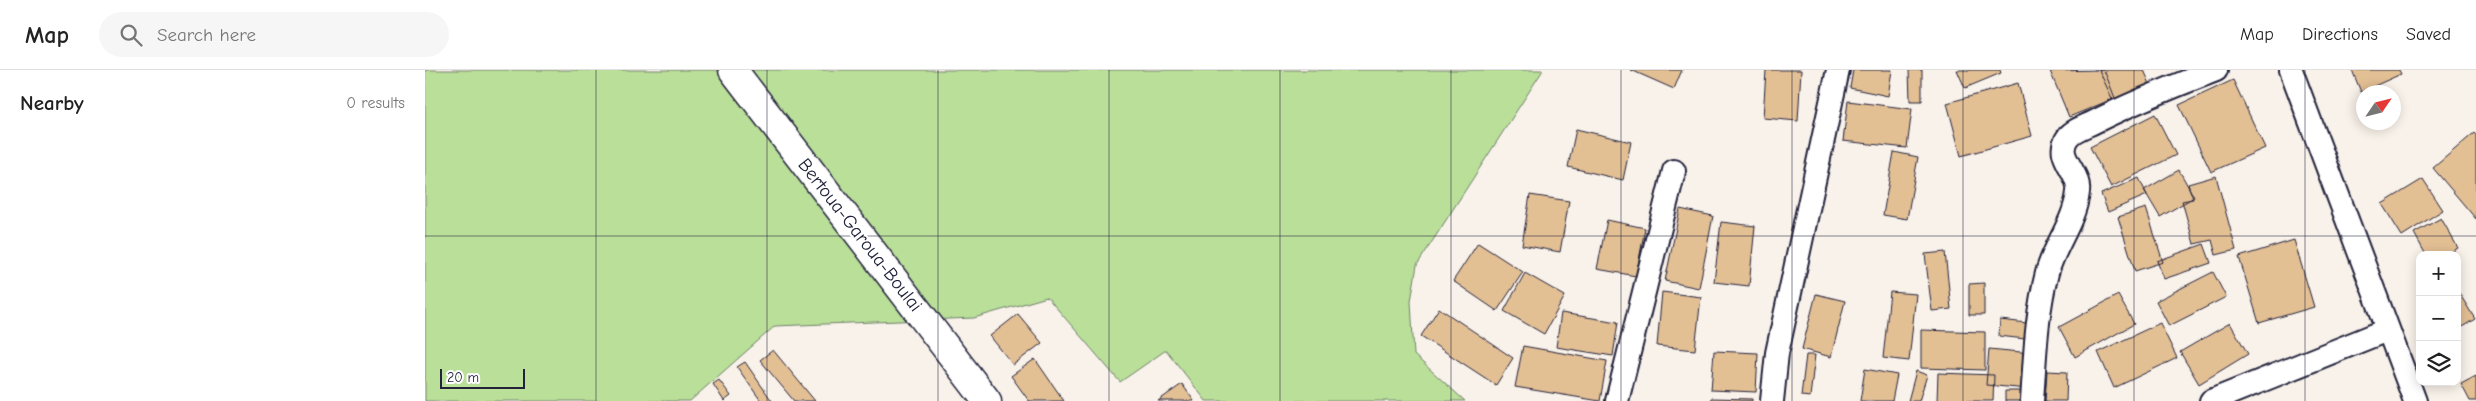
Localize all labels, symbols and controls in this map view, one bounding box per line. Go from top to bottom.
search box [99,12,449,57]
text: Map [25,21,69,49]
icon: search [117,21,145,49]
text: Search here [157,24,256,46]
text: Map [2240,24,2274,45]
text: Directions [2302,24,2378,45]
text: Saved [2406,24,2451,45]
north arrow [2356,85,2401,130]
text: Nearby [20,91,84,115]
text: 0 results [346,94,405,112]
street label: Bertoua-Garoua-Boulai [793,154,927,316]
map controls [2416,251,2461,386]
button: + [2416,251,2461,296]
button: − [2416,296,2461,341]
button: layers [2416,341,2461,386]
scale bar [440,366,525,389]
text: 20 m [447,369,479,386]

